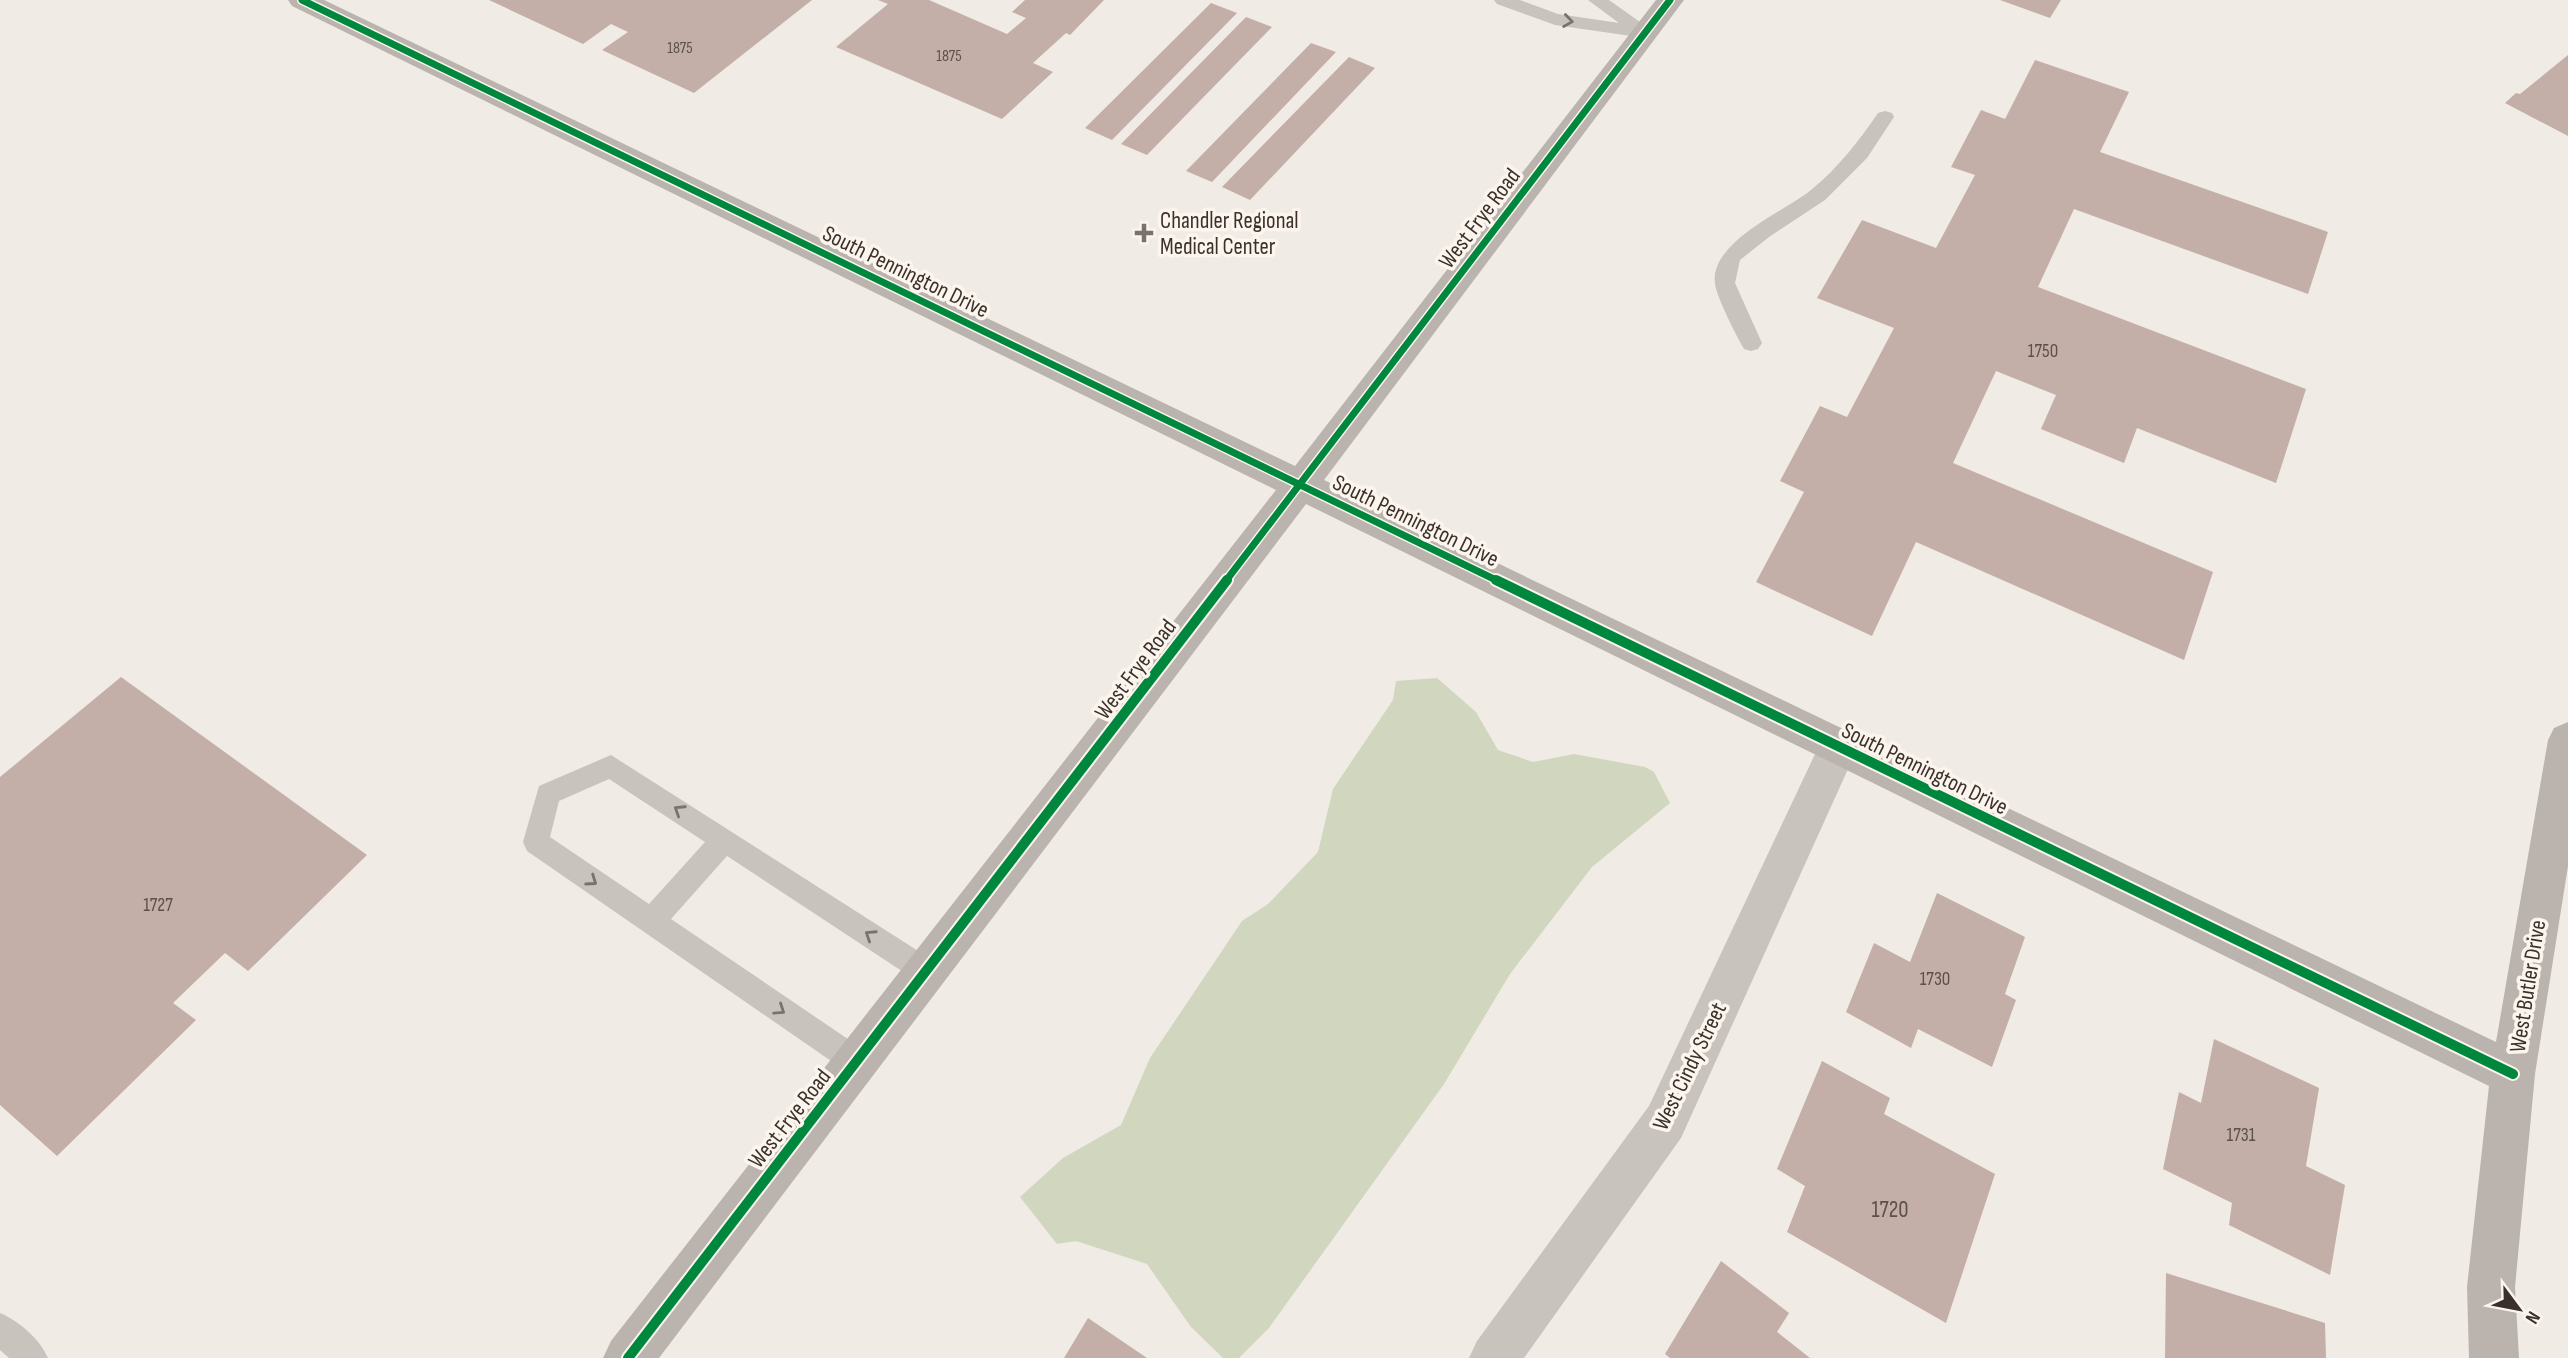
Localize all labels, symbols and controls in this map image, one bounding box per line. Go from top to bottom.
one-way arrow [1562,13,1574,28]
house number: 1875 [667,39,693,58]
house number: 1875 [936,47,962,66]
street label: West Frye Road [1433,163,1527,274]
place label: Chandler Regional Medical Center [1160,207,1299,261]
street label: South Pennington Drive [818,220,993,324]
marker: Chandler Regional Medical Center [1134,223,1154,243]
house number: 1750 [2028,340,2058,363]
street label: South Pennington Drive [1328,469,1503,573]
street label: West Frye Road [1089,614,1183,725]
street label: South Pennington Drive [1837,717,2012,821]
one-way arrow [674,806,687,819]
one-way arrow [584,873,597,885]
house number: 1727 [143,894,173,917]
street label: West Butler Drive [2504,918,2552,1054]
one-way arrow [864,930,877,943]
house number: 1730 [1920,968,1950,991]
street label: West Cindy Street [1647,998,1733,1135]
one-way arrow [772,1002,785,1014]
street label: West Frye Road [742,1063,837,1174]
house number: 1731 [2227,1124,2256,1147]
house number: 1720 [1872,1196,1908,1224]
north arrow [2484,1274,2554,1344]
text: N [2520,1307,2545,1328]

